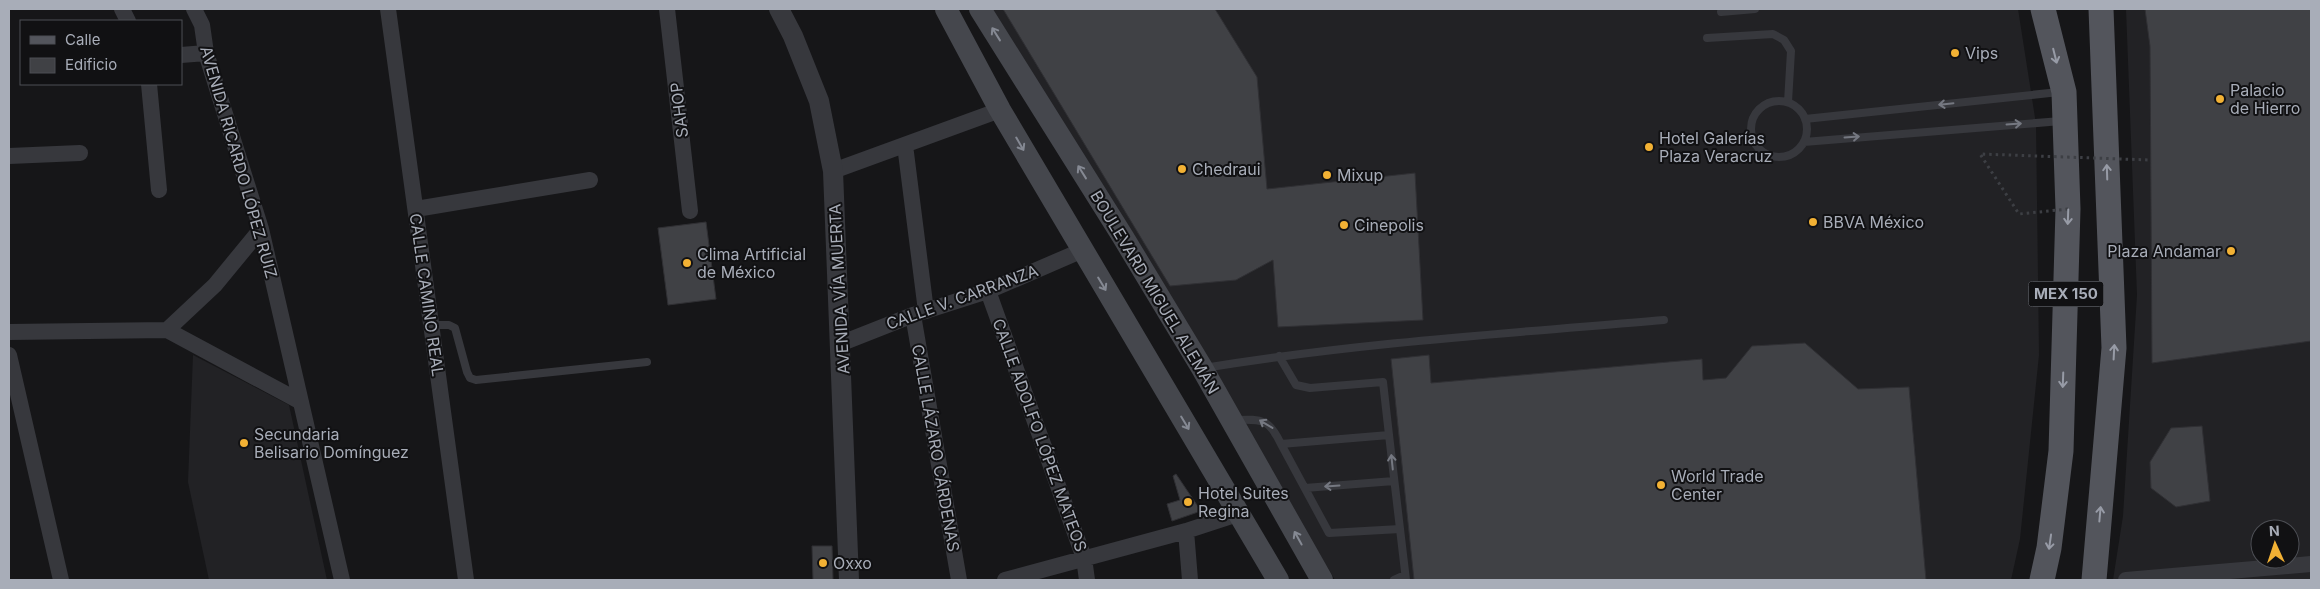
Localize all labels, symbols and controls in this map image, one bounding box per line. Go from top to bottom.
legend [20,20,182,85]
one-way arrow [990,27,1001,41]
text: Calle [65,30,100,49]
street label: AVENIDA RICARDO LÓPEZ RUIZ [196,43,282,281]
place label: Vips [1965,43,1998,63]
marker: Vips [1949,47,1961,59]
one-way arrow [2051,48,2060,64]
text: Edificio [65,55,117,74]
place label: Palacio de Hierro [2230,80,2300,118]
street label: SAHOP [666,81,692,139]
marker: Palacio de Hierro [2214,93,2226,105]
one-way arrow [1938,99,1954,109]
one-way arrow [2006,120,2022,129]
place label: Hotel Galerías Plaza Veracruz [1659,128,1772,166]
one-way arrow [1844,132,1860,141]
one-way arrow [1015,136,1025,151]
marker: Hotel Galerías Plaza Veracruz [1643,141,1655,153]
place label: Chedraui [1192,159,1261,179]
marker: Chedraui [1176,163,1188,175]
one-way arrow [1077,165,1087,179]
place label: Mixup [1337,165,1383,185]
one-way arrow [2103,165,2112,181]
marker: Mixup [1321,169,1333,181]
street label: BOULEVARD MIGUEL ALEMÁN [1086,187,1224,397]
street label: AVENIDA VÍA MUERTA [825,203,853,375]
one-way arrow [2063,209,2073,225]
street label: CALLE CAMINO REAL [406,212,448,378]
place label: BBVA México [1823,212,1924,232]
place label: Cinepolis [1354,215,1424,235]
marker: BBVA México [1807,216,1819,228]
marker: Cinepolis [1338,219,1350,231]
place label: Plaza Andamar [2107,241,2221,261]
place label: Clima Artificial de México [697,244,806,282]
marker: Plaza Andamar [2225,245,2237,257]
marker: Clima Artificial de México [681,257,693,269]
street label: CALLE V. CARRANZA [883,260,1041,334]
one-way arrow [1098,276,1108,290]
road number: MEX 150 [2028,282,2104,306]
street label: CALLE ADOLFO LÓPEZ MATEOS [988,316,1092,554]
street label: CALLE LÁZARO CÁRDENAS [908,343,964,553]
one-way arrow [2109,345,2118,361]
one-way arrow [2058,372,2068,388]
one-way arrow [1180,416,1190,431]
one-way arrow [1259,418,1273,429]
place label: Secundaria Belisario Domínguez [254,424,409,462]
marker: Secundaria Belisario Domínguez [238,437,250,449]
one-way arrow [1387,455,1397,471]
place label: World Trade Center [1671,466,1764,504]
marker: World Trade Center [1655,479,1667,491]
one-way arrow [1324,481,1340,491]
place label: Hotel Suites Regina [1198,483,1289,521]
marker: Hotel Suites Regina [1182,496,1194,508]
one-way arrow [2095,507,2105,523]
north arrow [2250,519,2300,569]
text: N [2269,522,2280,539]
one-way arrow [1293,530,1303,545]
one-way arrow [2045,533,2055,549]
place label: Oxxo [833,553,872,573]
marker: Oxxo [817,557,829,569]

